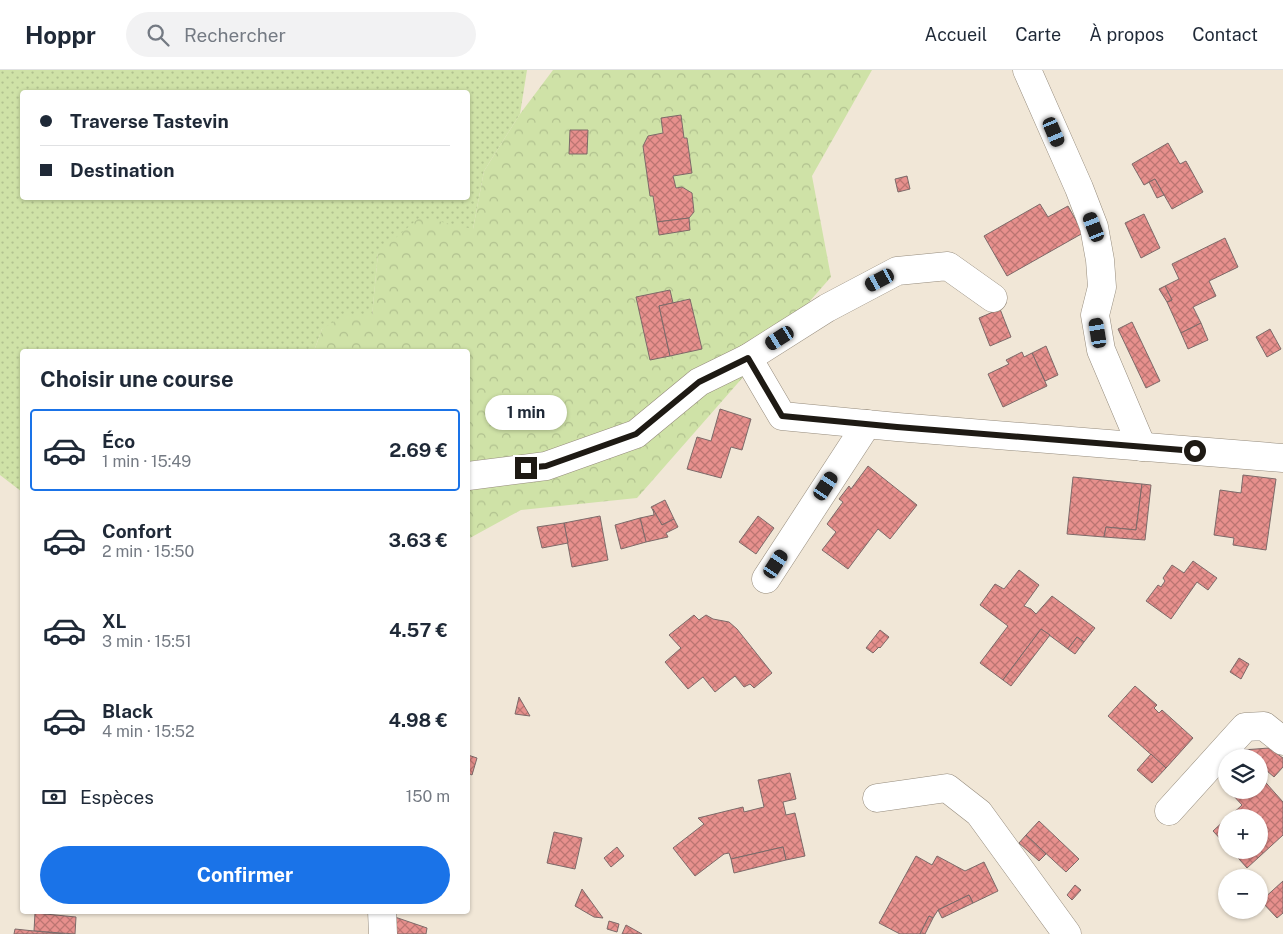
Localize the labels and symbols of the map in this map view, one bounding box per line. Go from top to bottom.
car [1041,115,1066,149]
car [1081,210,1106,244]
car [863,266,896,294]
car [1088,317,1107,349]
car [763,324,796,352]
callout: 1 min [485,396,567,430]
route start [1184,440,1206,462]
route end [515,457,537,479]
car [811,469,840,503]
car [761,547,790,581]

